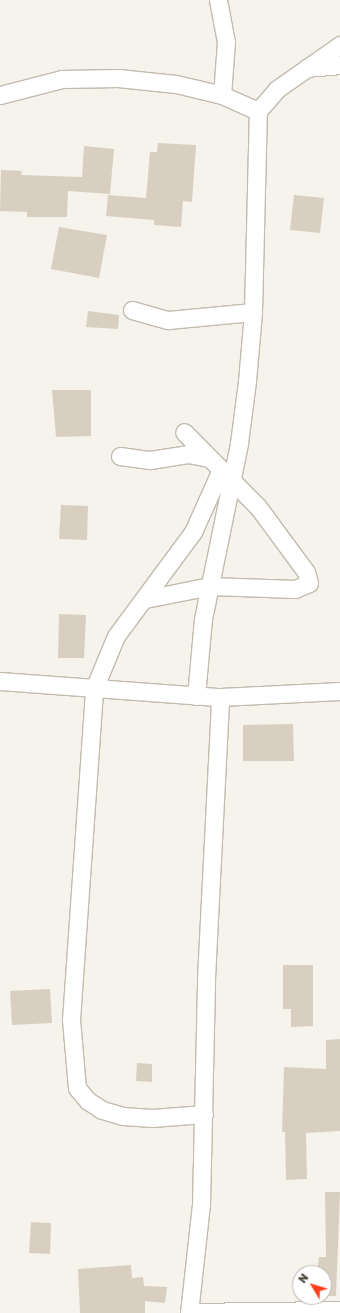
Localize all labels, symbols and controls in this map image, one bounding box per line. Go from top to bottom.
north arrow [292,1265,332,1305]
text: N [295,1271,311,1285]

